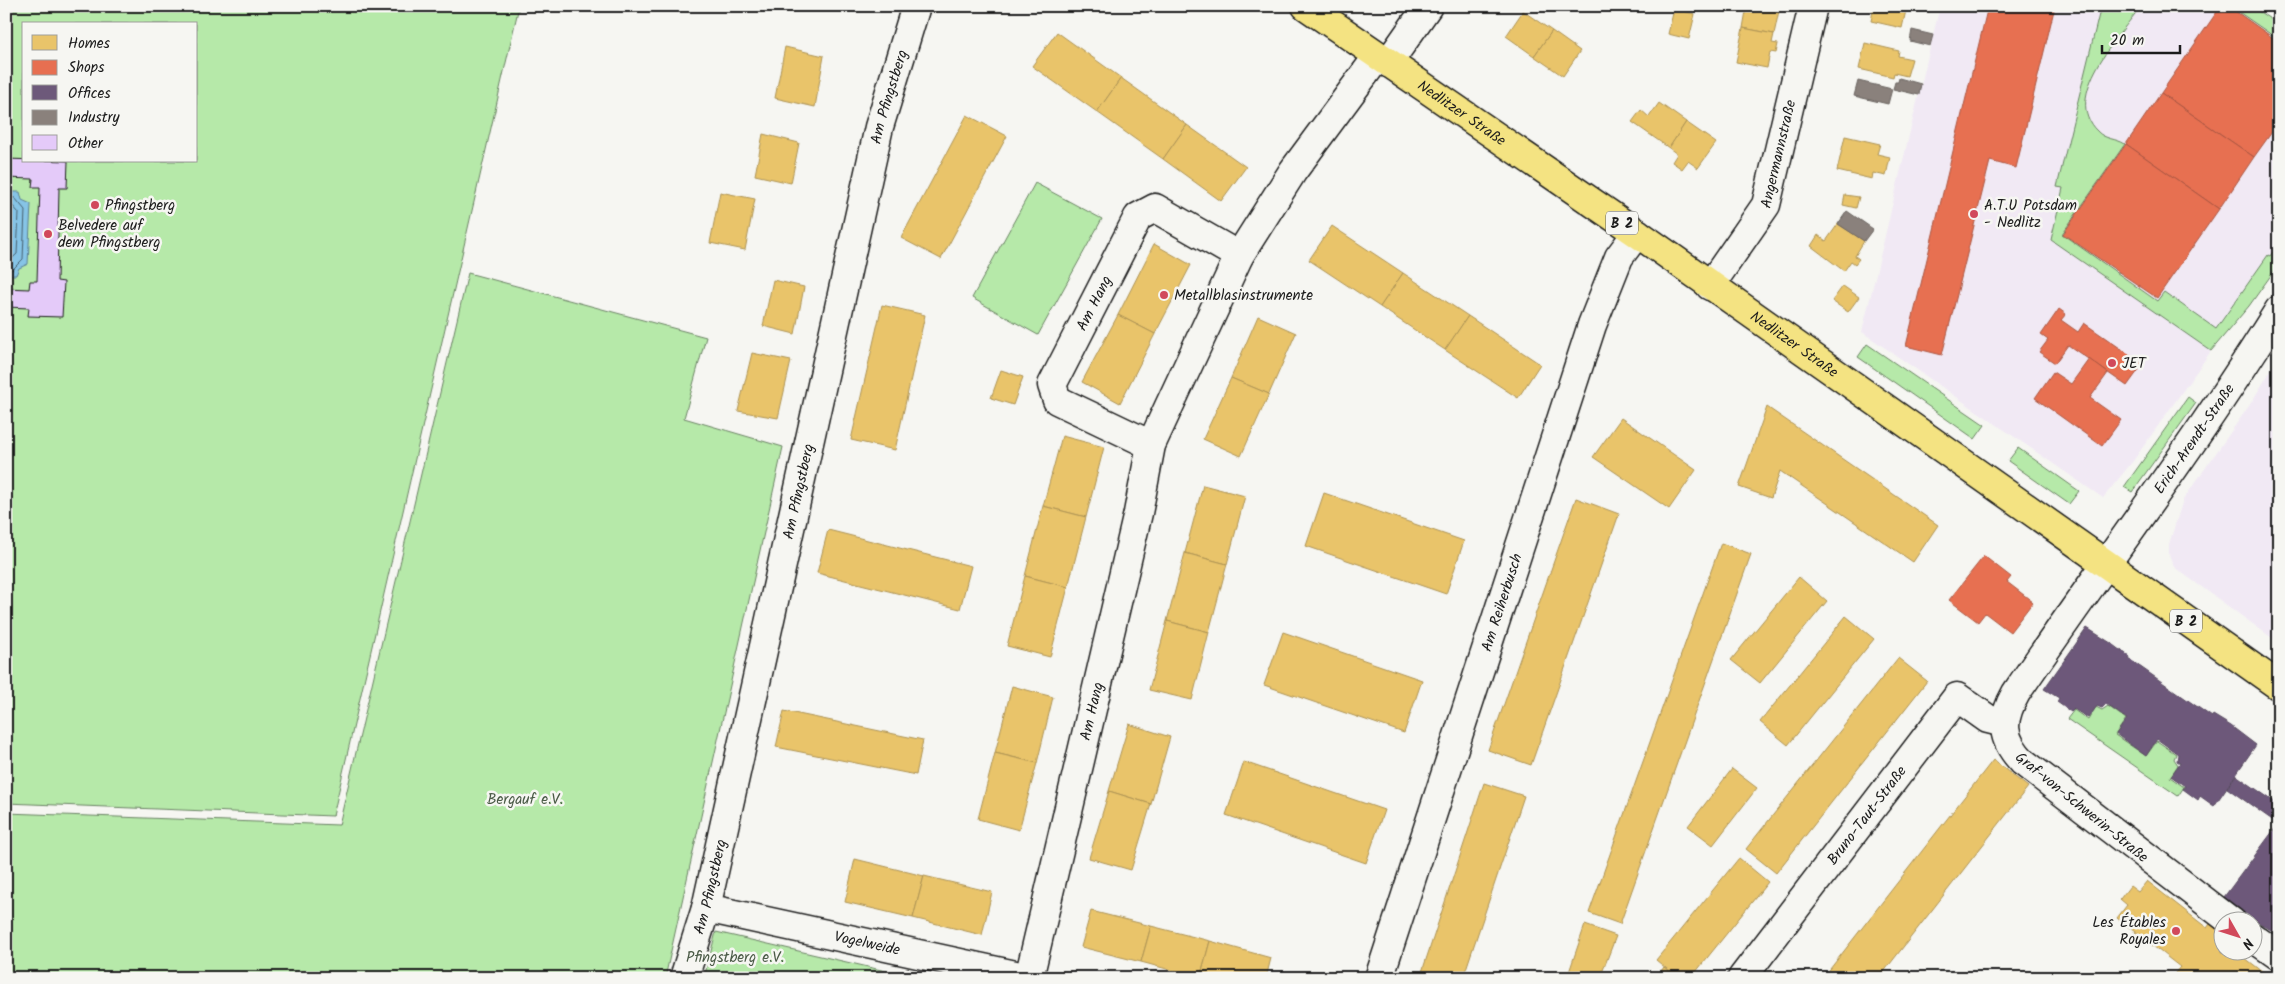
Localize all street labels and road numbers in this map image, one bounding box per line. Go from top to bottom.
street label: Am Pfingstberg [865,47,915,146]
street label: Nedlitzer Straße [1412,75,1511,153]
street label: Angermannstraße [1755,97,1804,211]
road number: B 2 [1606,212,1638,234]
street label: Am Hang [1071,272,1119,335]
street label: Nedlitzer Straße [1745,305,1843,385]
street label: Erich-Arendt-Straße [2148,379,2241,499]
street label: Am Pfingstberg [777,442,821,542]
street label: Am Reiherbusch [1475,550,1530,655]
road number: B 2 [2170,610,2202,632]
street label: Am Hang [1074,680,1111,743]
street label: Graf-von-Schwerin-Straße [2009,746,2154,869]
street label: Bruno-Taut-Straße [1821,761,1913,871]
street label: Am Pfingstberg [687,837,734,938]
street label: Vogelweide [832,925,903,963]

